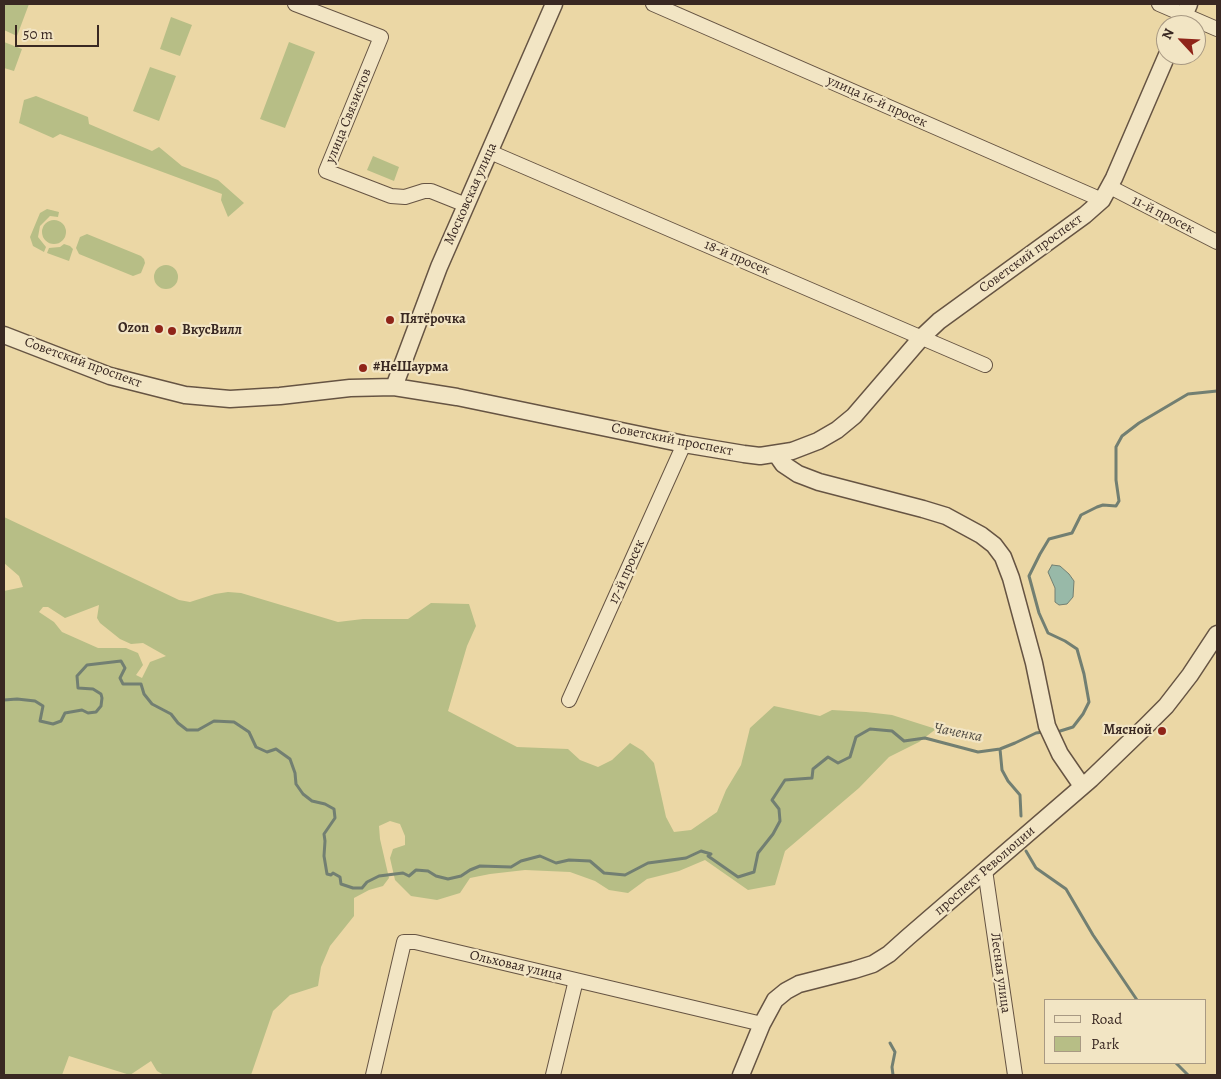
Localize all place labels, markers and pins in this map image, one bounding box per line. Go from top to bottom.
place label: Пятёрочка [400,312,466,328]
marker: Пятёрочка [384,314,396,326]
place label: Ozon [118,321,149,337]
marker: Ozon [153,323,165,335]
place label: ВкусВилл [182,323,242,339]
marker: ВкусВилл [166,325,178,337]
place label: #НеШаурма [373,360,448,376]
marker: #НеШаурма [357,362,369,374]
place label: Мясной [1103,723,1152,739]
marker: Мясной [1156,725,1168,737]

